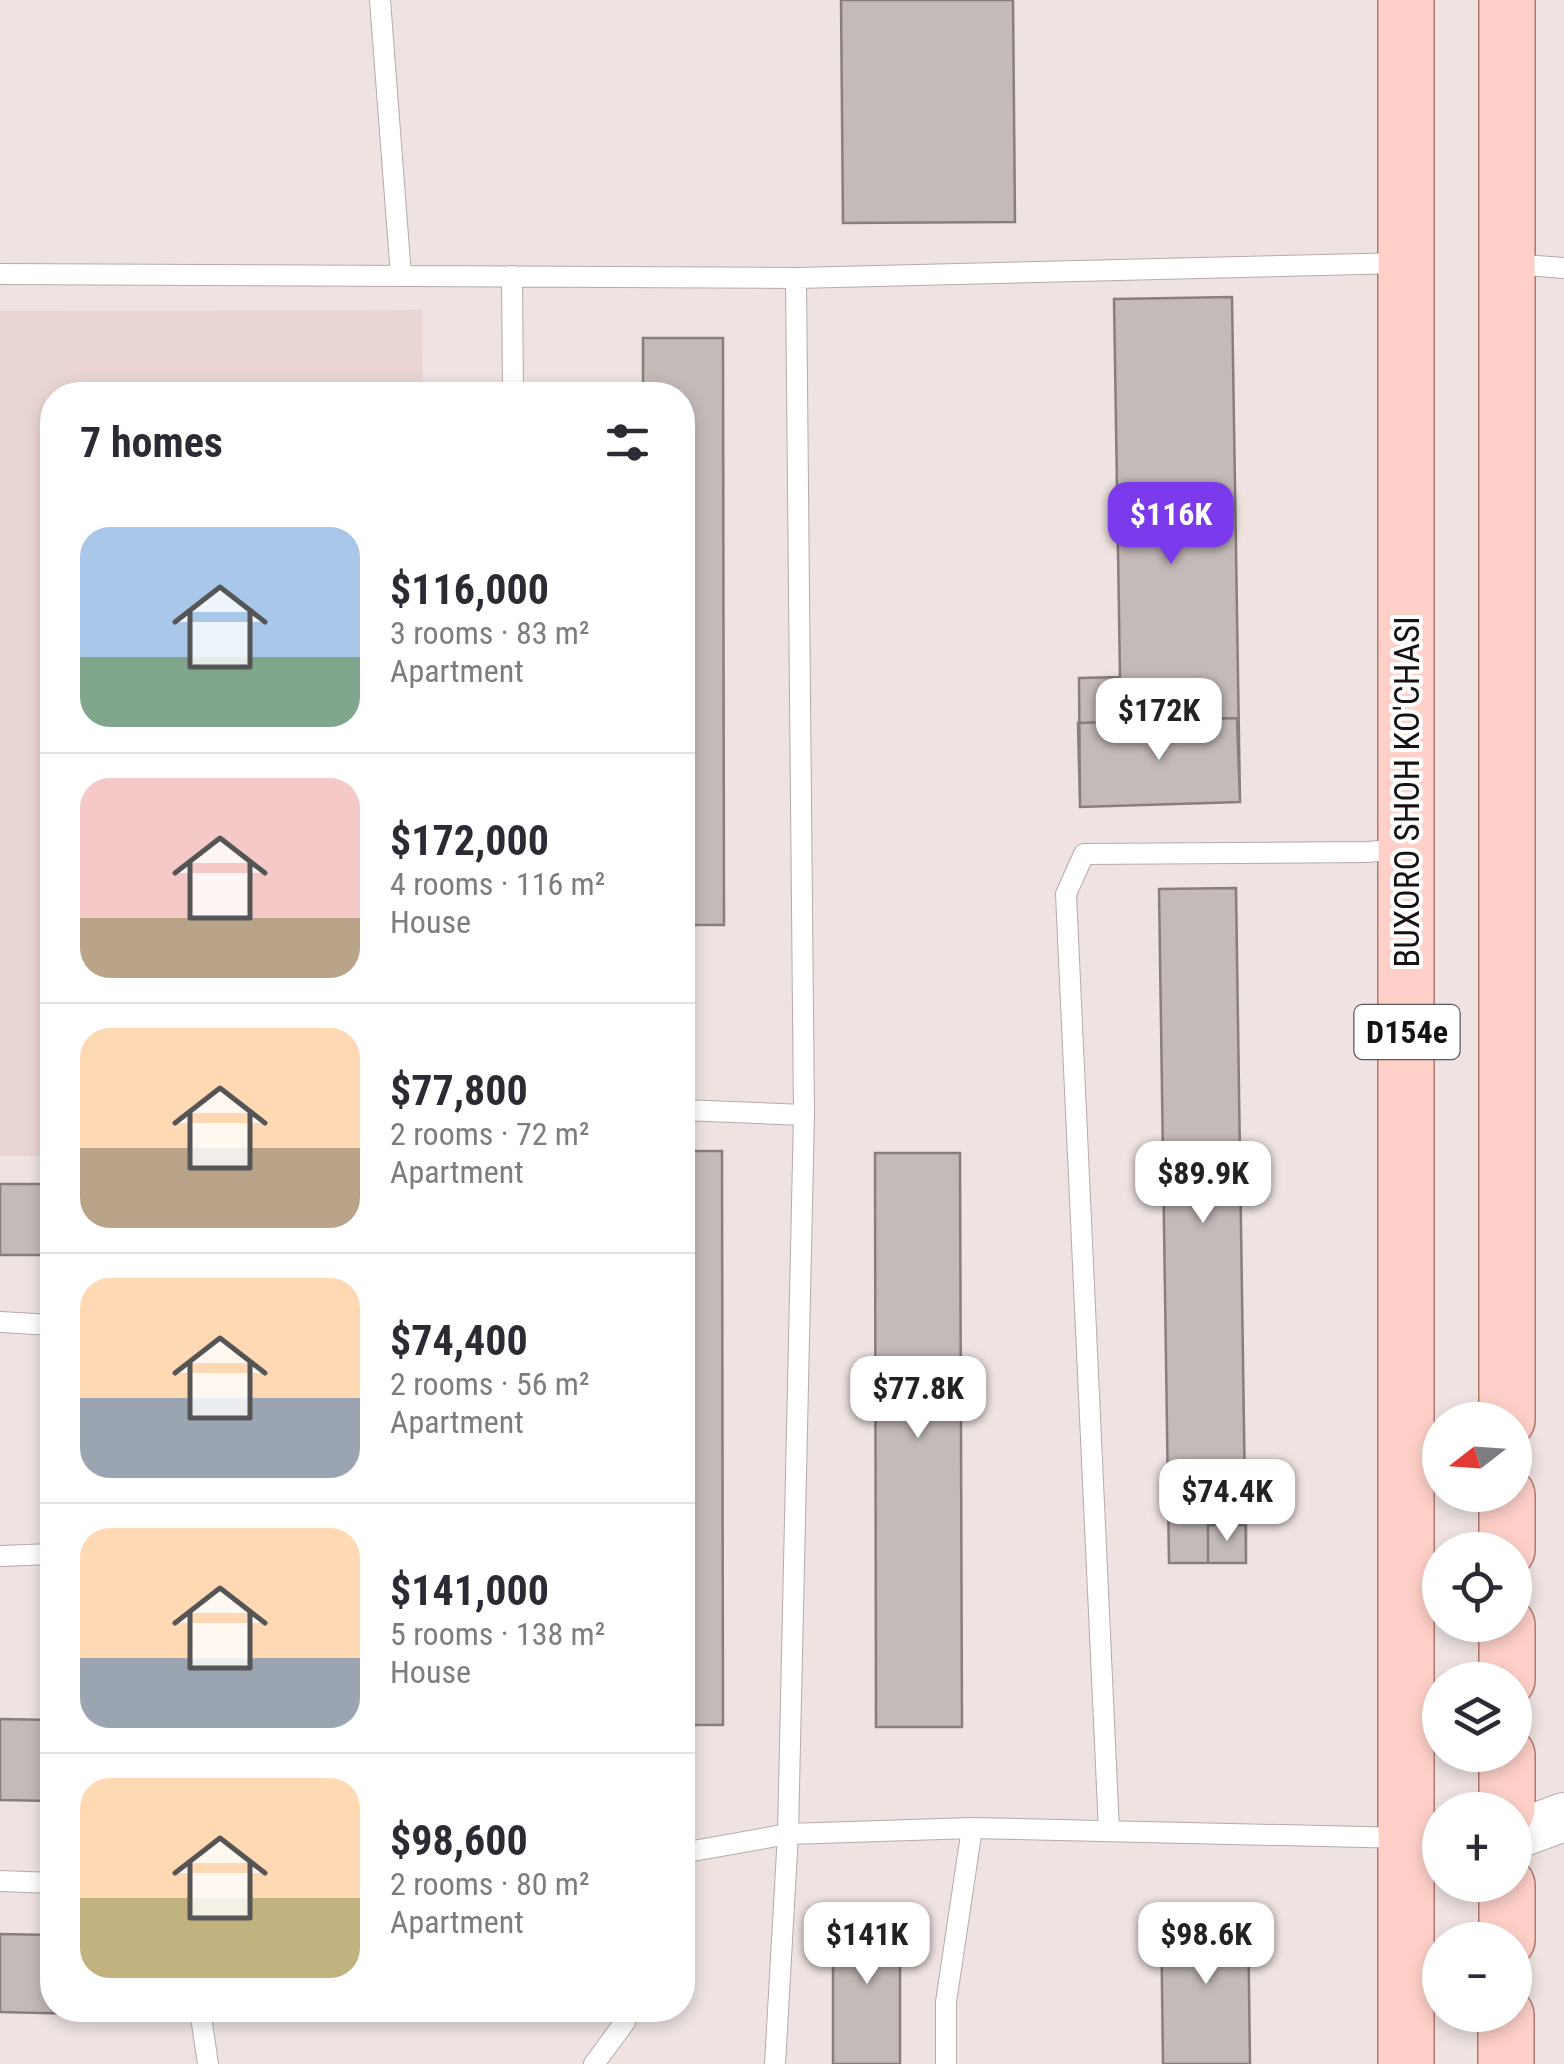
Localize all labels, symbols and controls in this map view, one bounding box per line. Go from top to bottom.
icon: filters [600,415,655,470]
text: 7 homes [80,418,223,467]
pin: $116K [1101,482,1241,567]
text: $116K [1130,495,1212,533]
text: $116,000 [390,565,549,614]
icon: home [160,567,280,687]
text: 3 rooms · 83 m² [390,614,589,652]
street label: BUXORO SHOH KO'CHASI [1387,616,1428,968]
text: Apartment [390,652,524,690]
pin: $172K [1089,678,1229,763]
text: $172K [1118,691,1200,729]
text: $172,000 [390,816,549,865]
icon: home [160,818,280,938]
text: 4 rooms · 116 m² [390,865,605,903]
text: House [390,903,471,941]
road number: D154e [1354,1005,1460,1059]
text: $77,800 [390,1066,528,1115]
icon: home [160,1068,280,1188]
text: 2 rooms · 72 m² [390,1115,589,1153]
pin: $89.9K [1122,1141,1284,1226]
text: Apartment [390,1153,524,1191]
text: $89.9K [1157,1154,1249,1192]
text: $74,400 [390,1316,528,1365]
icon: home [160,1318,280,1438]
pin: $77.8K [837,1356,999,1441]
text: 2 rooms · 56 m² [390,1365,589,1403]
text: $77.8K [872,1369,964,1407]
north arrow [1422,1402,1532,1512]
map controls [1422,1402,1532,2032]
text: Apartment [390,1403,524,1441]
pin: $74.4K [1146,1459,1308,1544]
text: $74.4K [1181,1472,1273,1510]
button: locate [1422,1532,1532,1642]
text: $141,000 [390,1566,549,1615]
icon: home [160,1568,280,1688]
text: 5 rooms · 138 m² [390,1615,605,1653]
text: House [390,1653,471,1691]
button: layers [1422,1662,1532,1772]
button: + [1422,1792,1532,1902]
text: $98,600 [390,1816,528,1865]
icon: home [160,1818,280,1938]
text: 2 rooms · 80 m² [390,1865,589,1903]
pin: $141K [797,1902,937,1987]
pin: $98.6K [1125,1902,1287,1987]
text: Apartment [390,1903,524,1941]
text: $141K [826,1915,908,1953]
text: $98.6K [1160,1915,1252,1953]
button: − [1422,1922,1532,2032]

